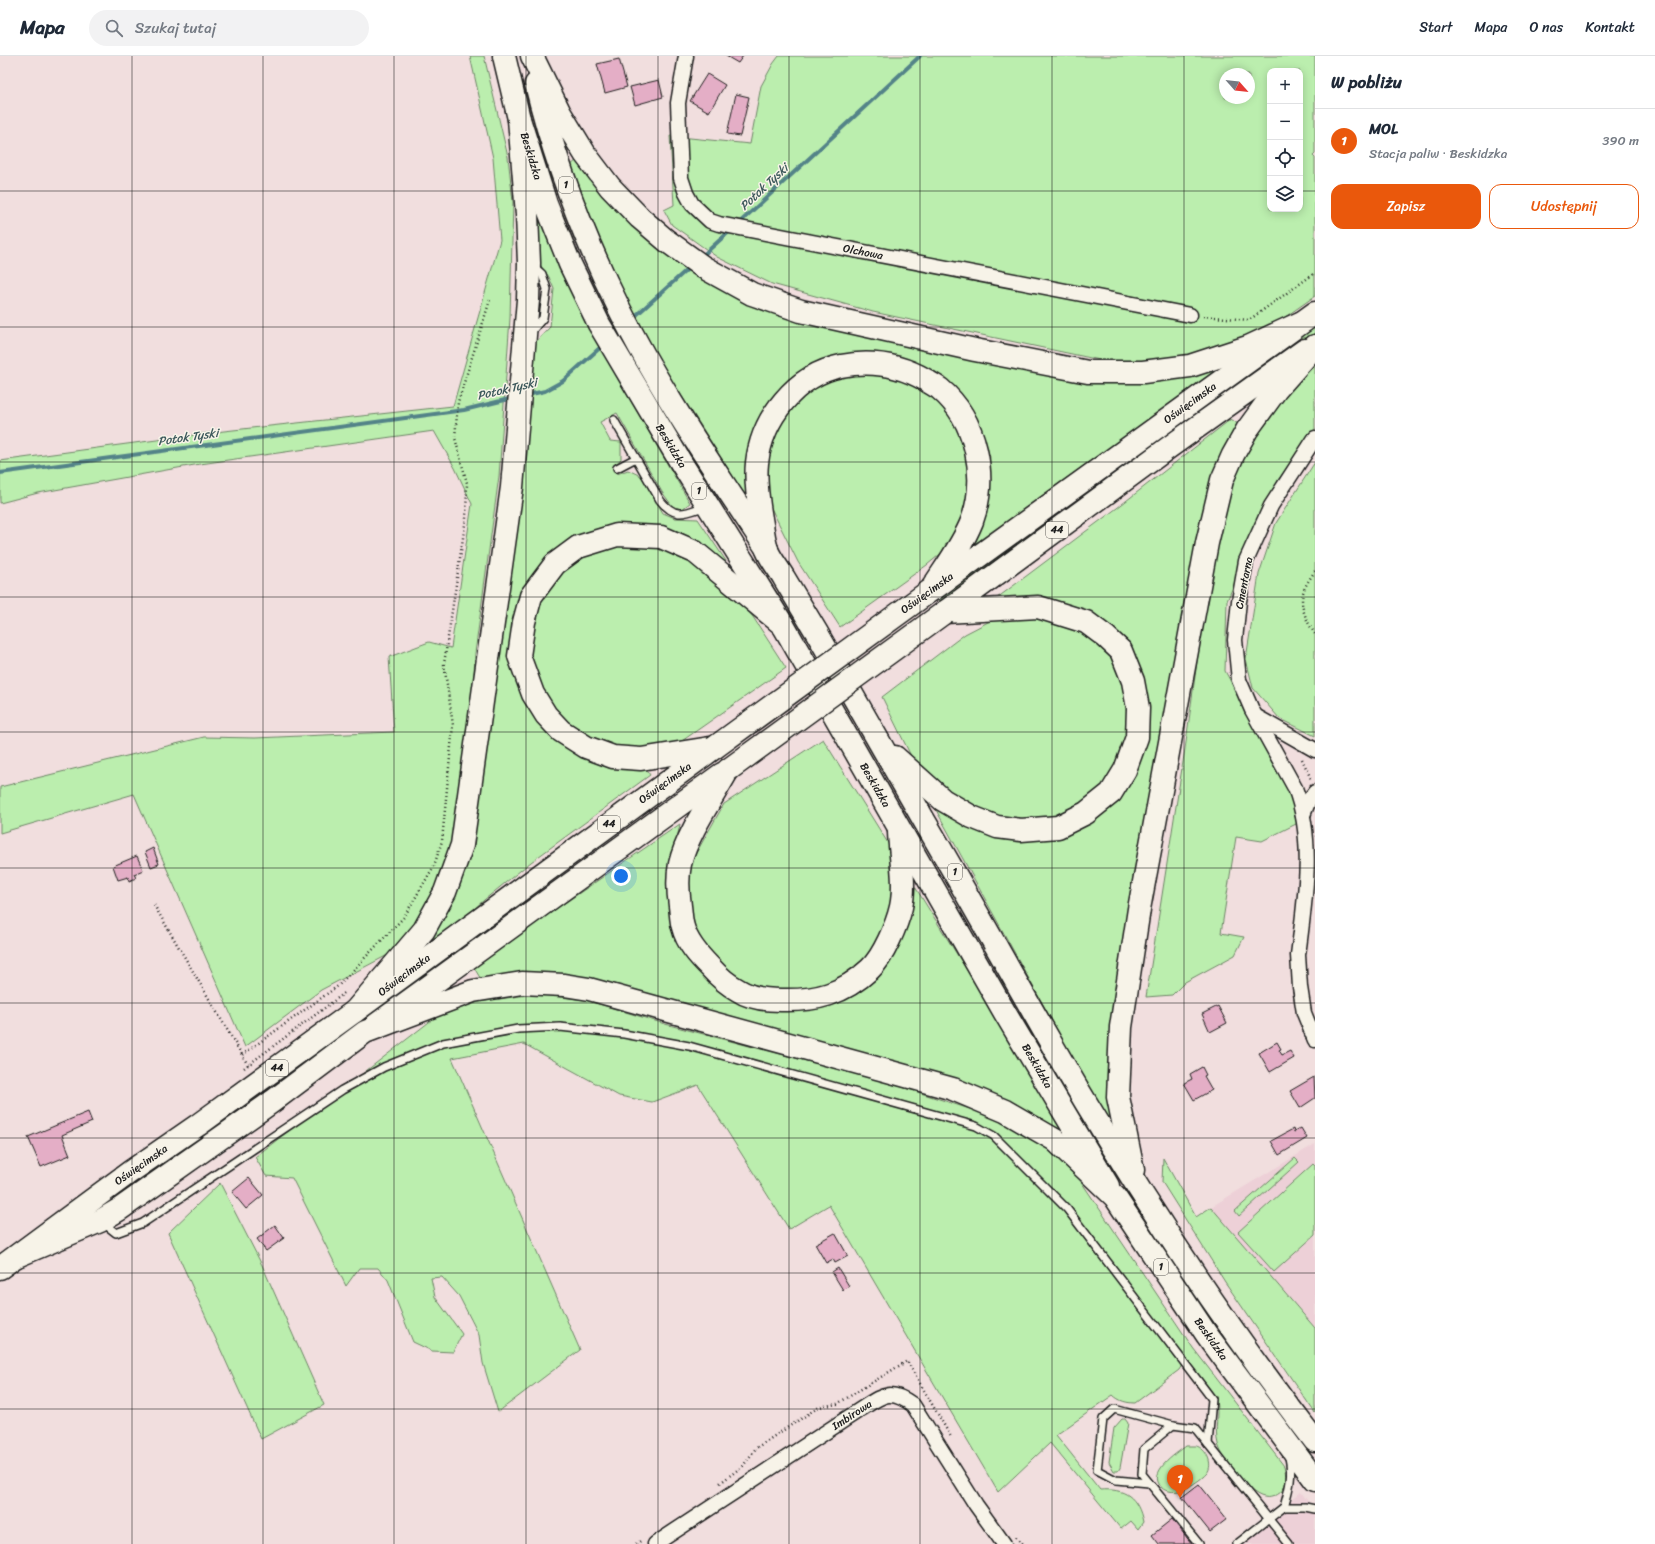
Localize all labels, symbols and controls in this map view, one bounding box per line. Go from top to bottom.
search box [89,10,369,46]
text: Mapa [20,11,65,44]
text: Szukaj tutaj [135,15,216,41]
text: Start [1419,15,1453,40]
text: Mapa [1475,15,1507,40]
text: O nas [1529,15,1563,40]
text: Kontakt [1585,15,1635,40]
icon: search [103,17,125,39]
text: W pobliżu [1331,67,1402,97]
north arrow [1219,68,1255,104]
map controls [1267,68,1303,212]
button: + [1267,68,1303,104]
button: − [1267,104,1303,140]
text: MOL [1369,116,1398,142]
text: 1 [1341,129,1347,152]
text: 390 m [1602,129,1639,152]
street label: Beskidzka [515,130,547,183]
button: locate [1267,140,1303,176]
text: Stacja paliw · Beskidzka [1369,142,1507,165]
water label: Potok Tyski [734,156,796,216]
button: layers [1267,176,1303,212]
road number: 1 [559,177,573,193]
button: Zapisz [1331,184,1481,229]
button: Udostępnij [1489,184,1639,229]
street label: Olchowa [841,239,885,265]
water label: Potok Tyski [475,371,542,407]
street label: Oświęcimska [1159,377,1221,429]
street label: Beskidzka [650,420,692,472]
water label: Potok Tyski [156,421,222,452]
road number: 1 [692,483,706,499]
road number: 44 [1046,522,1068,538]
street label: Cmentarna [1230,555,1258,611]
street label: Oświęcimska [896,567,958,619]
street label: Oświęcimska [634,757,696,809]
street label: Beskidzka [855,759,896,811]
road number: 44 [598,816,620,832]
road number: 1 [948,864,962,880]
your location [611,866,631,886]
street label: Oświęcimska [374,949,435,1001]
street label: Beskidzka [1017,1040,1058,1092]
road number: 44 [266,1060,288,1076]
street label: Oświęcimska [110,1139,172,1191]
road number: 1 [1154,1259,1168,1275]
street label: Beskidzka [1189,1314,1233,1365]
street label: Imbirowa [827,1395,876,1436]
pin: 1 [1167,1465,1193,1498]

